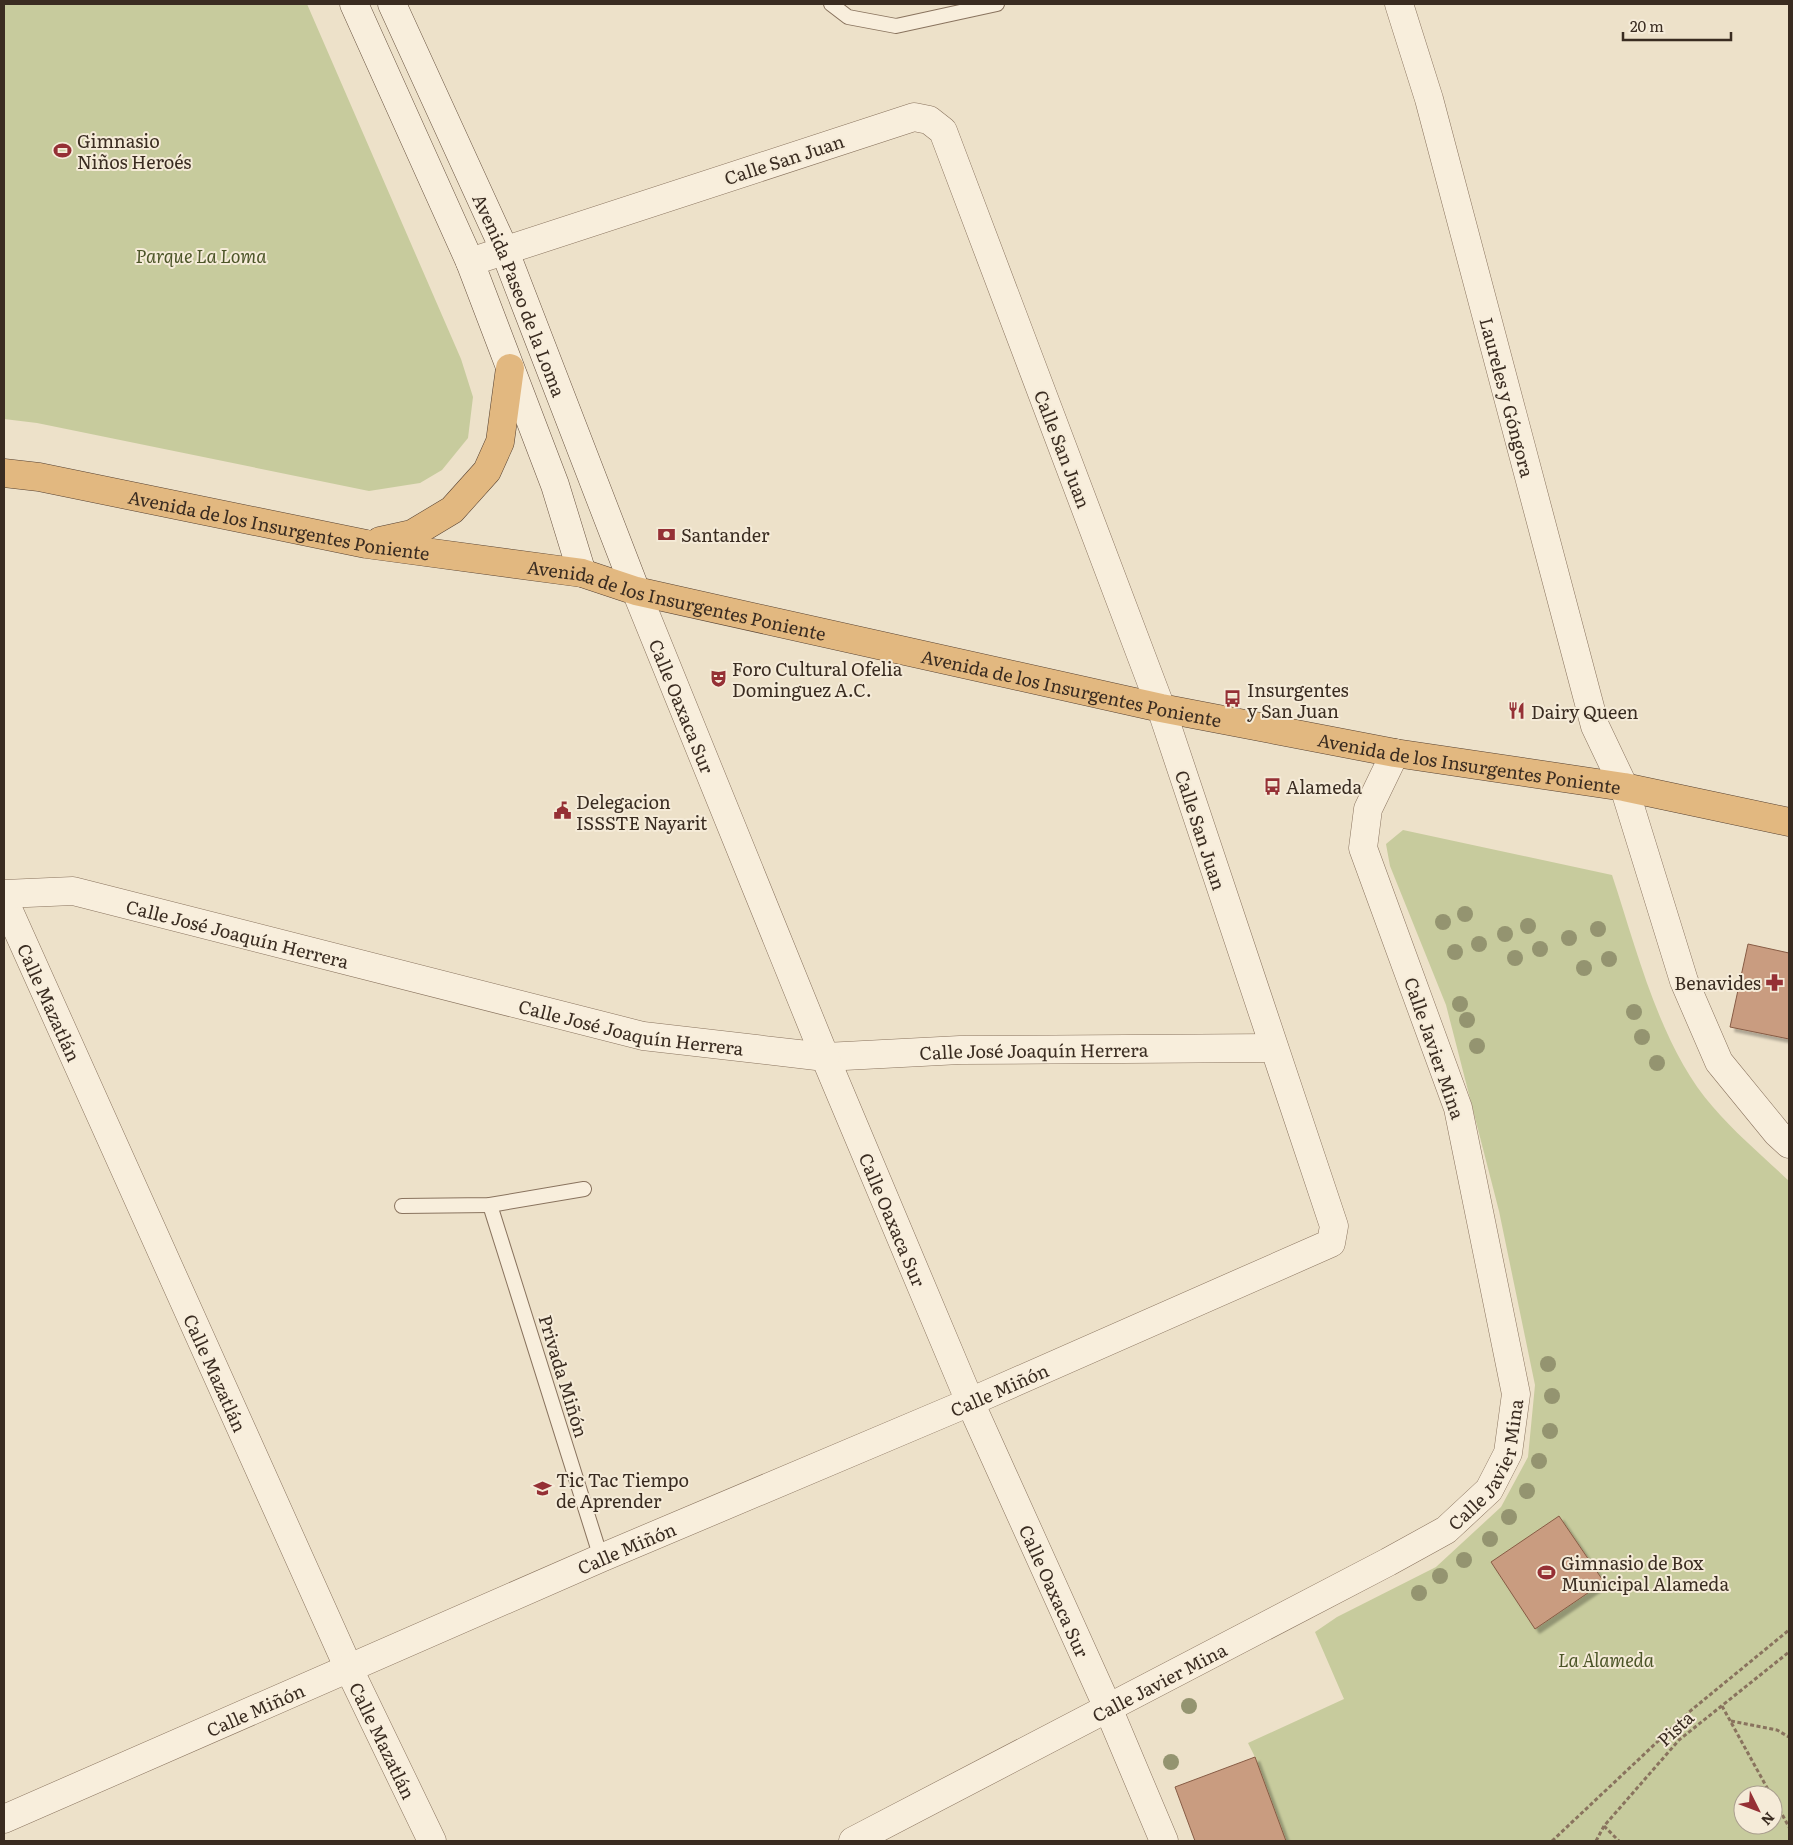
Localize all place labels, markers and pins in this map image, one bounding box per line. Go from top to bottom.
place label: Gimnasio Niños Heroés [77,127,191,175]
sports icon: Gimnasio Niños Heroés [53,140,73,160]
place label: Santander [681,521,770,548]
bank icon: Santander [657,524,677,544]
place label: Foro Cultural Ofelia Dominguez A.C. [732,655,903,703]
theatre icon: Foro Cultural Ofelia Dominguez A.C. [708,668,728,688]
place label: Insurgentes y San Juan [1247,676,1349,724]
bus stop icon: Insurgentes y San Juan [1223,689,1243,709]
place label: Dairy Queen [1531,698,1639,725]
restaurant icon: Dairy Queen [1507,701,1527,721]
place label: Alameda [1286,773,1362,800]
bus stop icon: Alameda [1262,776,1282,796]
place label: Delegacion ISSSTE Nayarit [576,788,708,836]
public building icon: Delegacion ISSSTE Nayarit [552,801,572,821]
place label: Benavides [1674,969,1761,996]
pharmacy icon: Benavides [1765,972,1785,992]
place label: Tic Tac Tiempo de Aprender [556,1466,689,1514]
school or university icon: Tic Tac Tiempo de Aprender [532,1479,552,1499]
place label: Gimnasio de Box Municipal Alameda [1561,1549,1729,1597]
sports icon: Gimnasio de Box Municipal Alameda [1537,1562,1557,1582]

